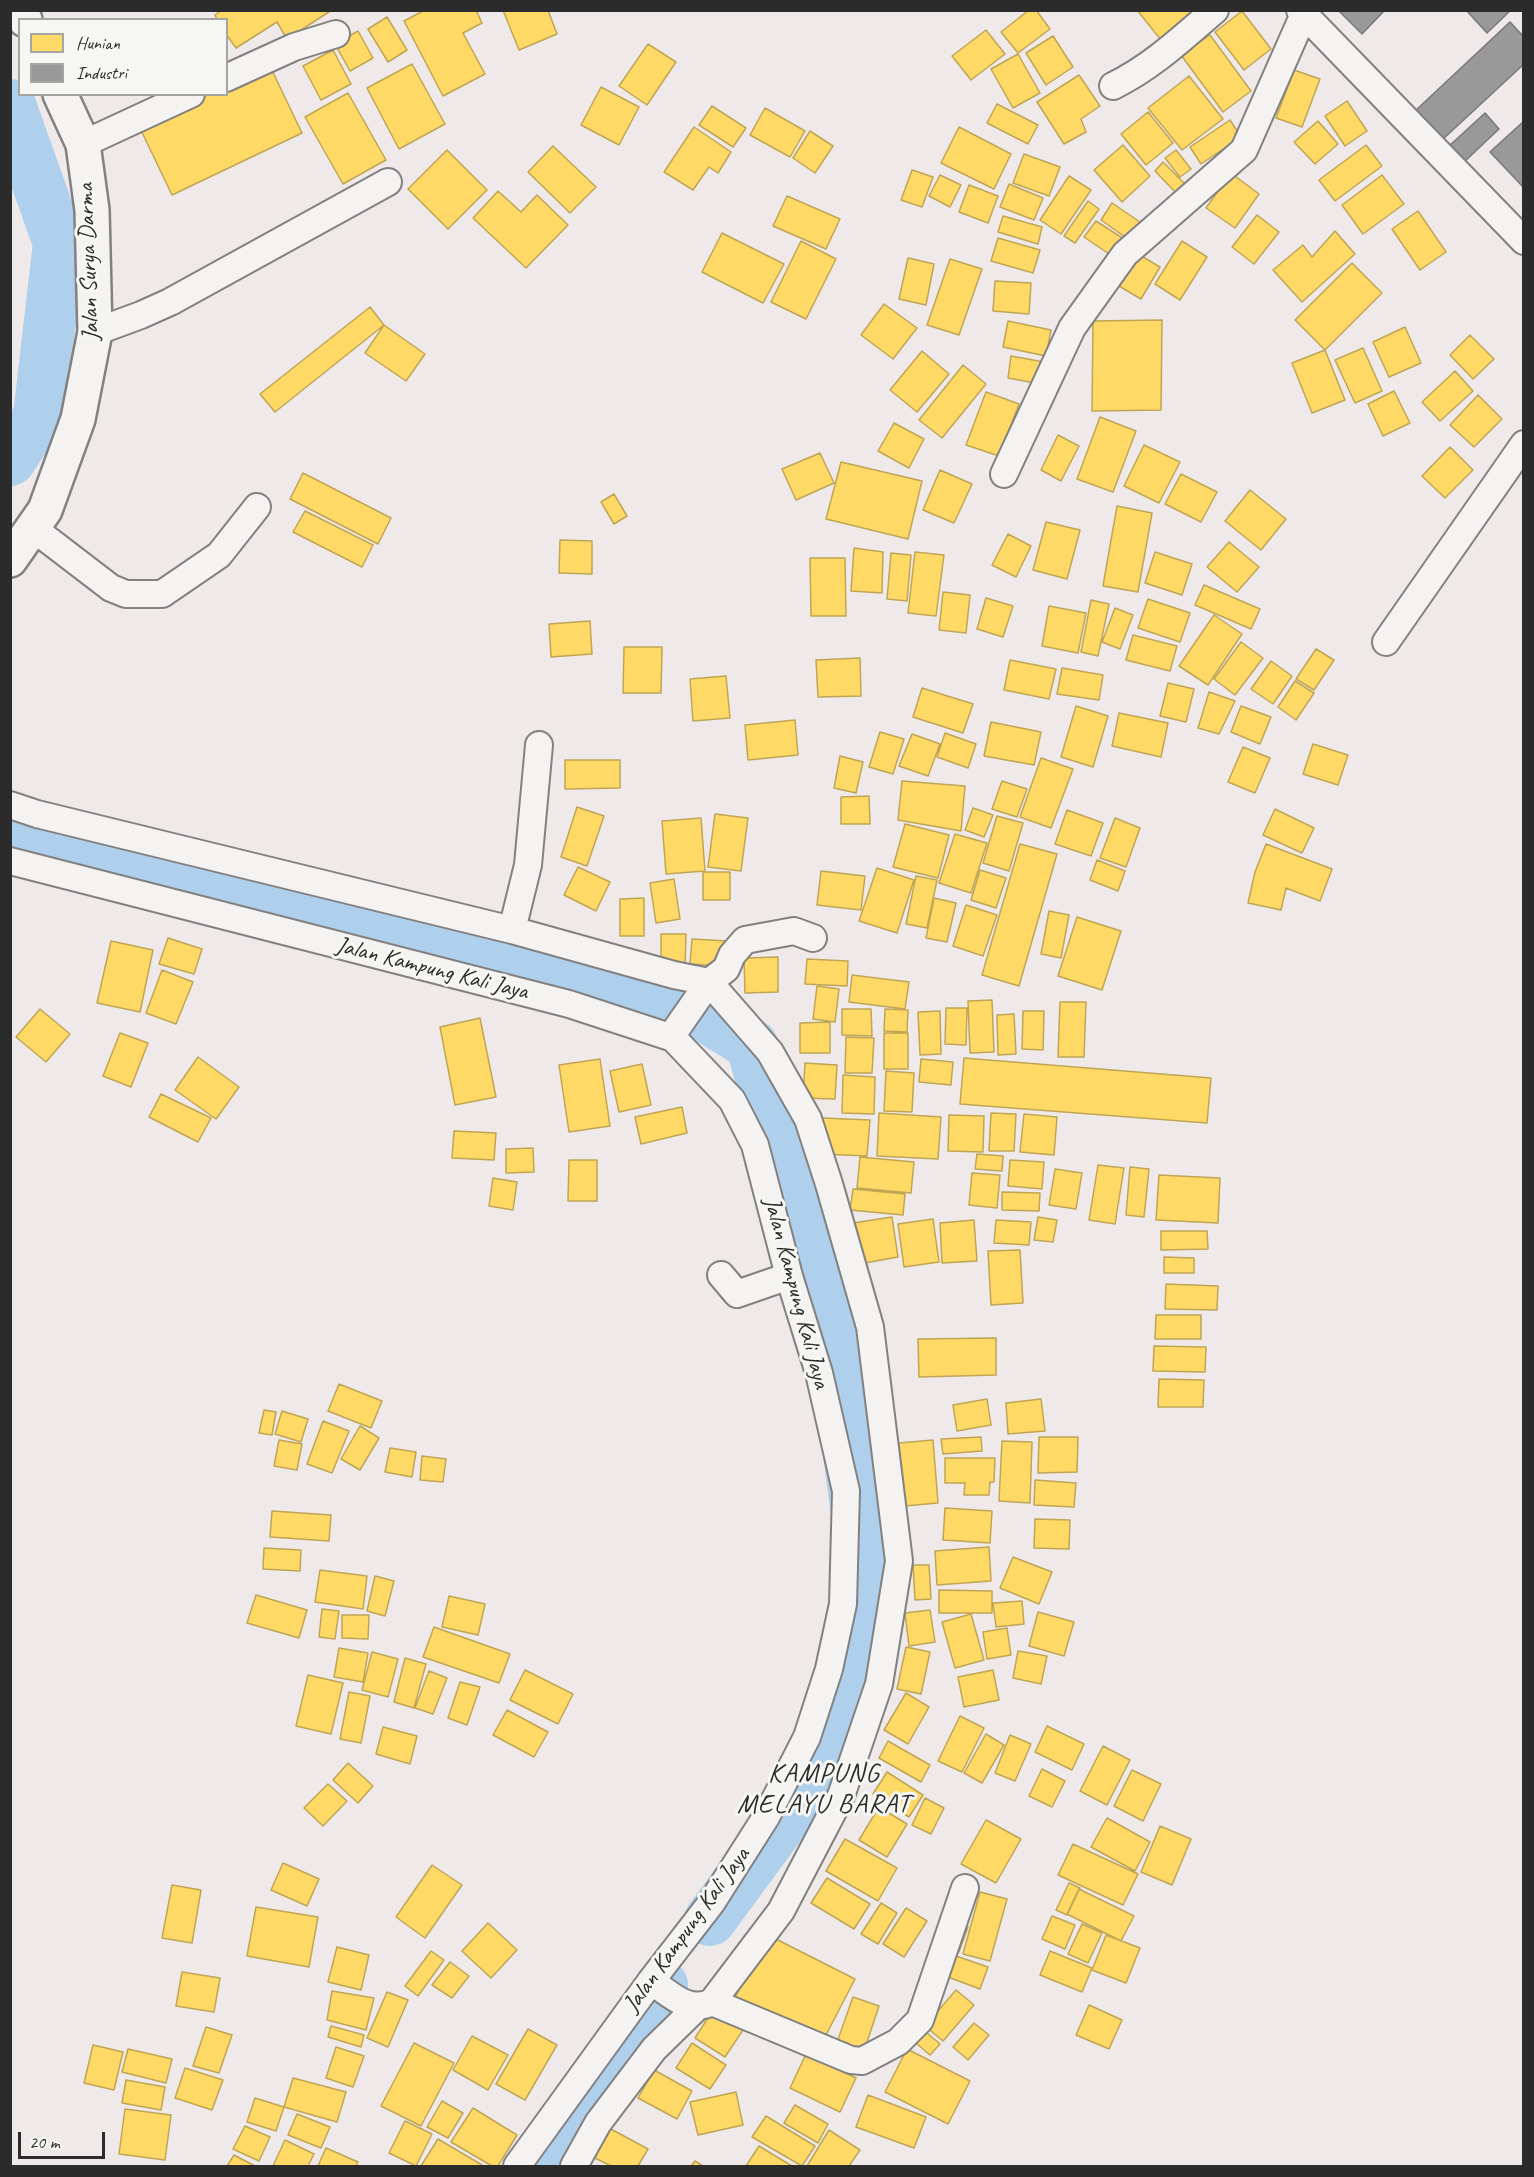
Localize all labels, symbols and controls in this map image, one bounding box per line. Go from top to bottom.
legend [18,18,228,96]
text: Hunian [76,32,120,54]
text: Industri [76,62,127,84]
street label: Jalan Surya Darma [72,183,106,341]
street label: Jalan Kampung Kali Jaya [333,931,531,1007]
street label: Jalan Kampung Kali Jaya [757,1194,835,1392]
district label: KAMPUNG MELAYU BARAT [737,1758,911,1821]
street label: Jalan Kampung Kali Jaya [618,1842,756,2018]
scale bar [21,2120,108,2158]
text: 20 m [29,2131,60,2153]

